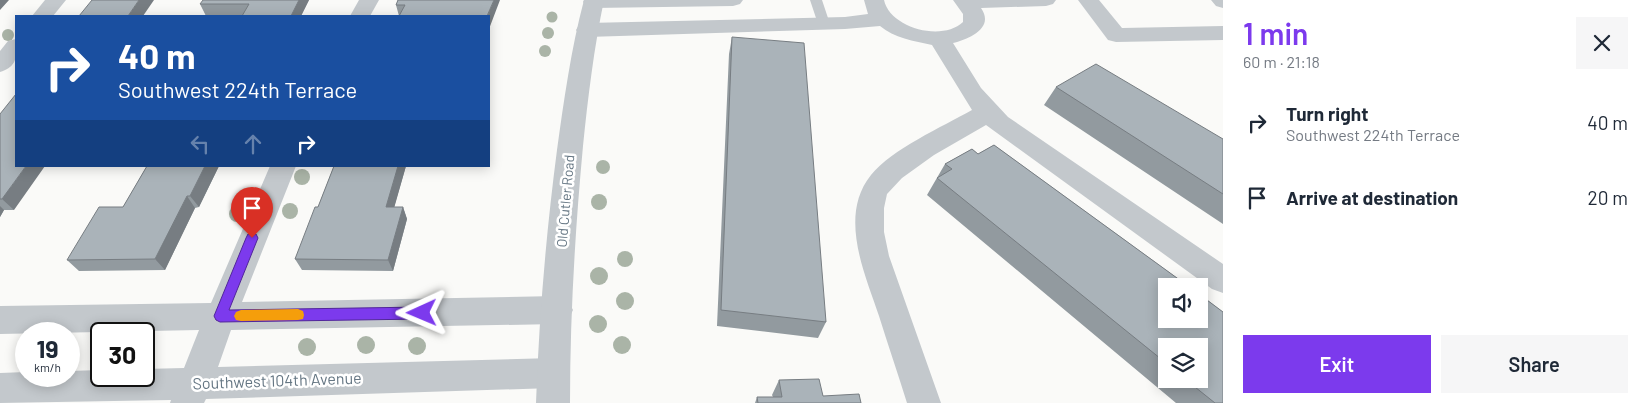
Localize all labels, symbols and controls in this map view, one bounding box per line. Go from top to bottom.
text: 1 min [1243,15,1308,51]
button: close [1576,17,1628,69]
text: 40 m [118,34,195,76]
icon: right [35,35,100,100]
text: 60 m · 21:18 [1243,52,1320,71]
text: Southwest 224th Terrace [118,76,357,102]
text: Turn right [1286,102,1368,125]
icon: right [1243,109,1271,137]
text: 40 m [1587,111,1628,134]
text: Southwest 224th Terrace [1286,125,1460,144]
icon: left [186,130,214,158]
icon: ahead [239,130,267,158]
icon: right [292,130,320,158]
street label: Old Cutler Road [552,154,578,248]
icon: arrive [1243,184,1271,212]
text: Arrive at destination [1286,186,1458,209]
text: 20 m [1588,186,1628,209]
pin [231,187,273,238]
icon: arrive [238,194,266,222]
map controls [1158,278,1208,388]
button: sound [1158,278,1208,328]
position arrow [395,286,447,338]
speed limit sign: 30 [90,322,155,387]
text: 19 [36,333,59,363]
button: Exit [1243,335,1431,393]
button: Share [1441,335,1628,393]
button: layers [1158,338,1208,388]
text: km/h [34,360,61,374]
street label: Southwest 104th Avenue [192,368,362,392]

